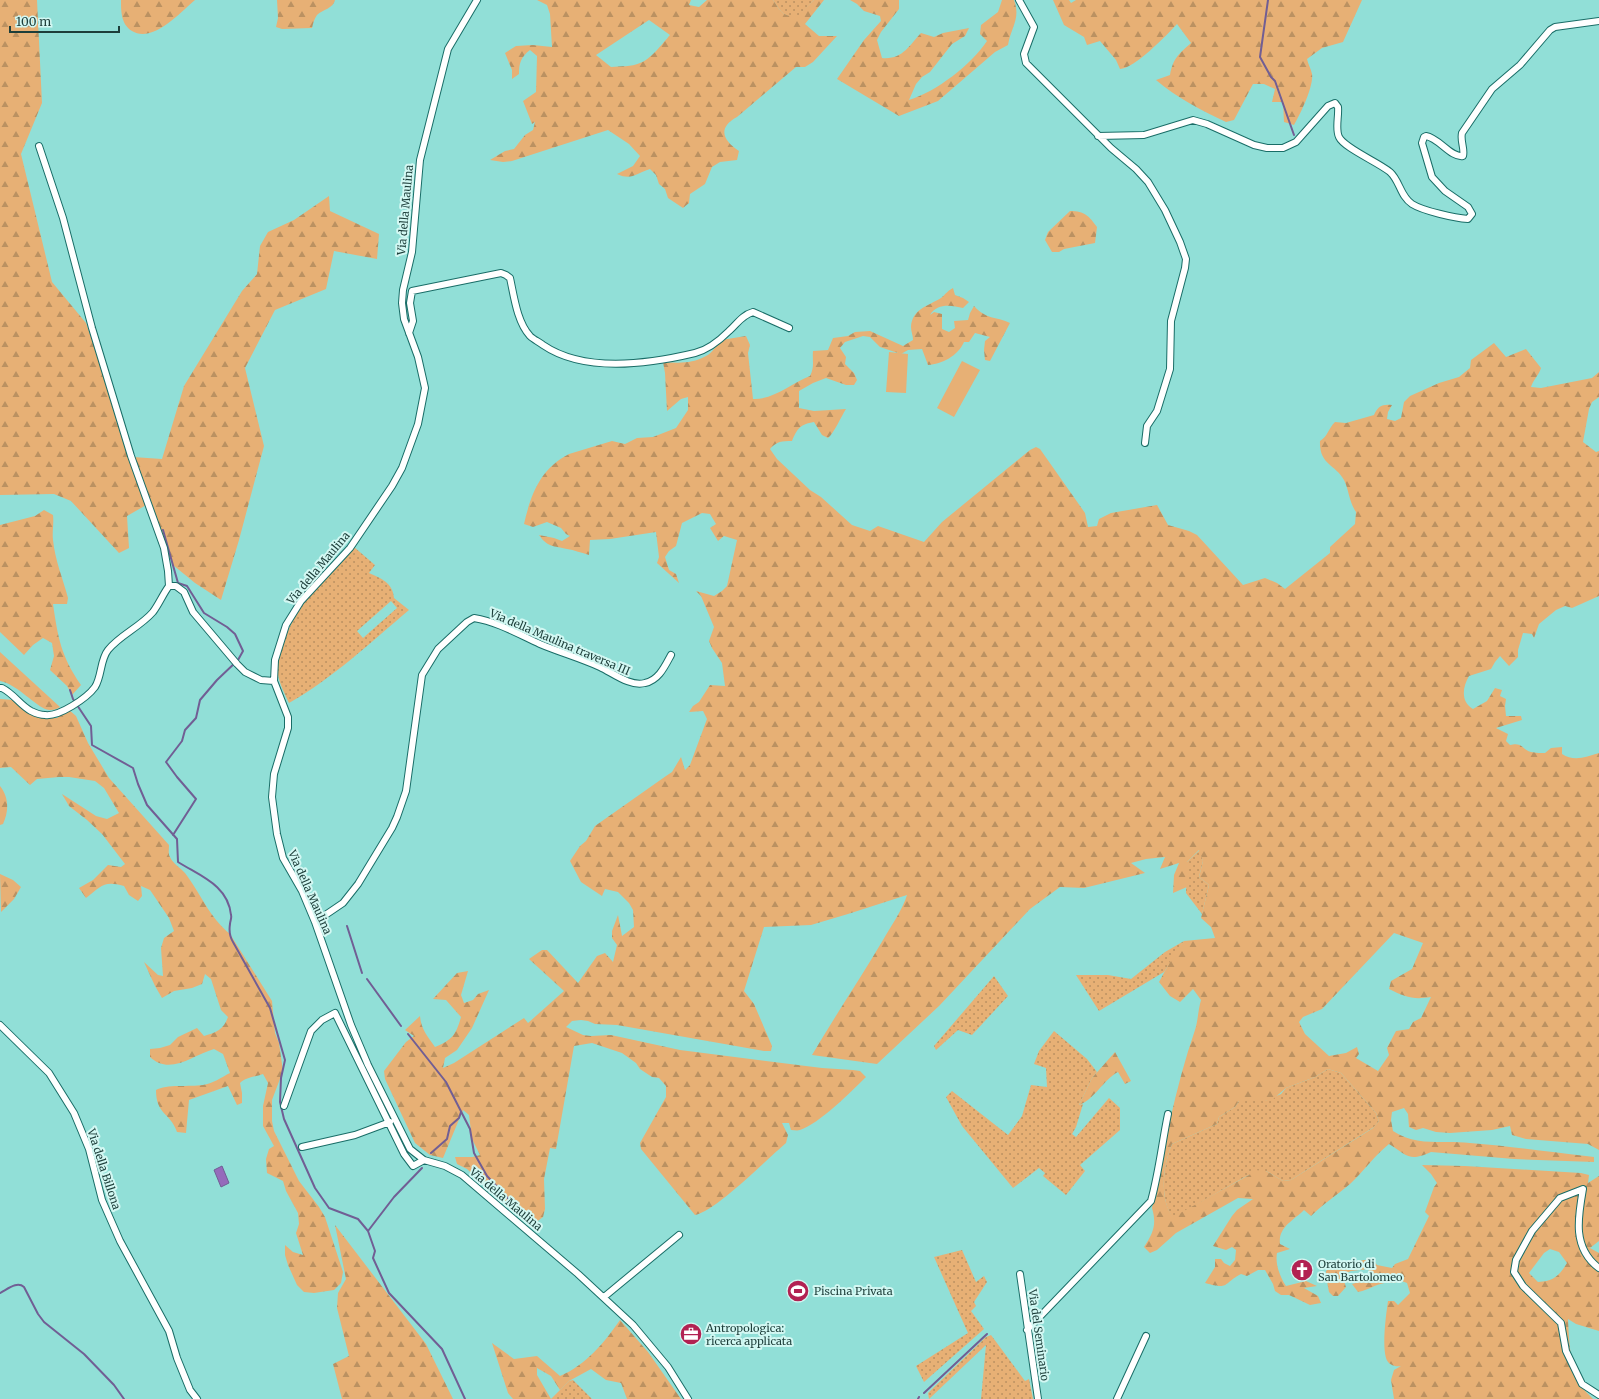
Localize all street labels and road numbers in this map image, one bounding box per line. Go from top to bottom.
street label: Via della Maulina [394,164,416,257]
street label: Via della Maulina [283,529,353,608]
street label: Via della Maulina traversa III [487,606,632,678]
street label: Via della Maulina [285,847,335,936]
street label: Via della Billona [84,1126,124,1211]
street label: Via della Maulina [466,1164,545,1234]
street label: Via del Seminario [1025,1287,1052,1382]

